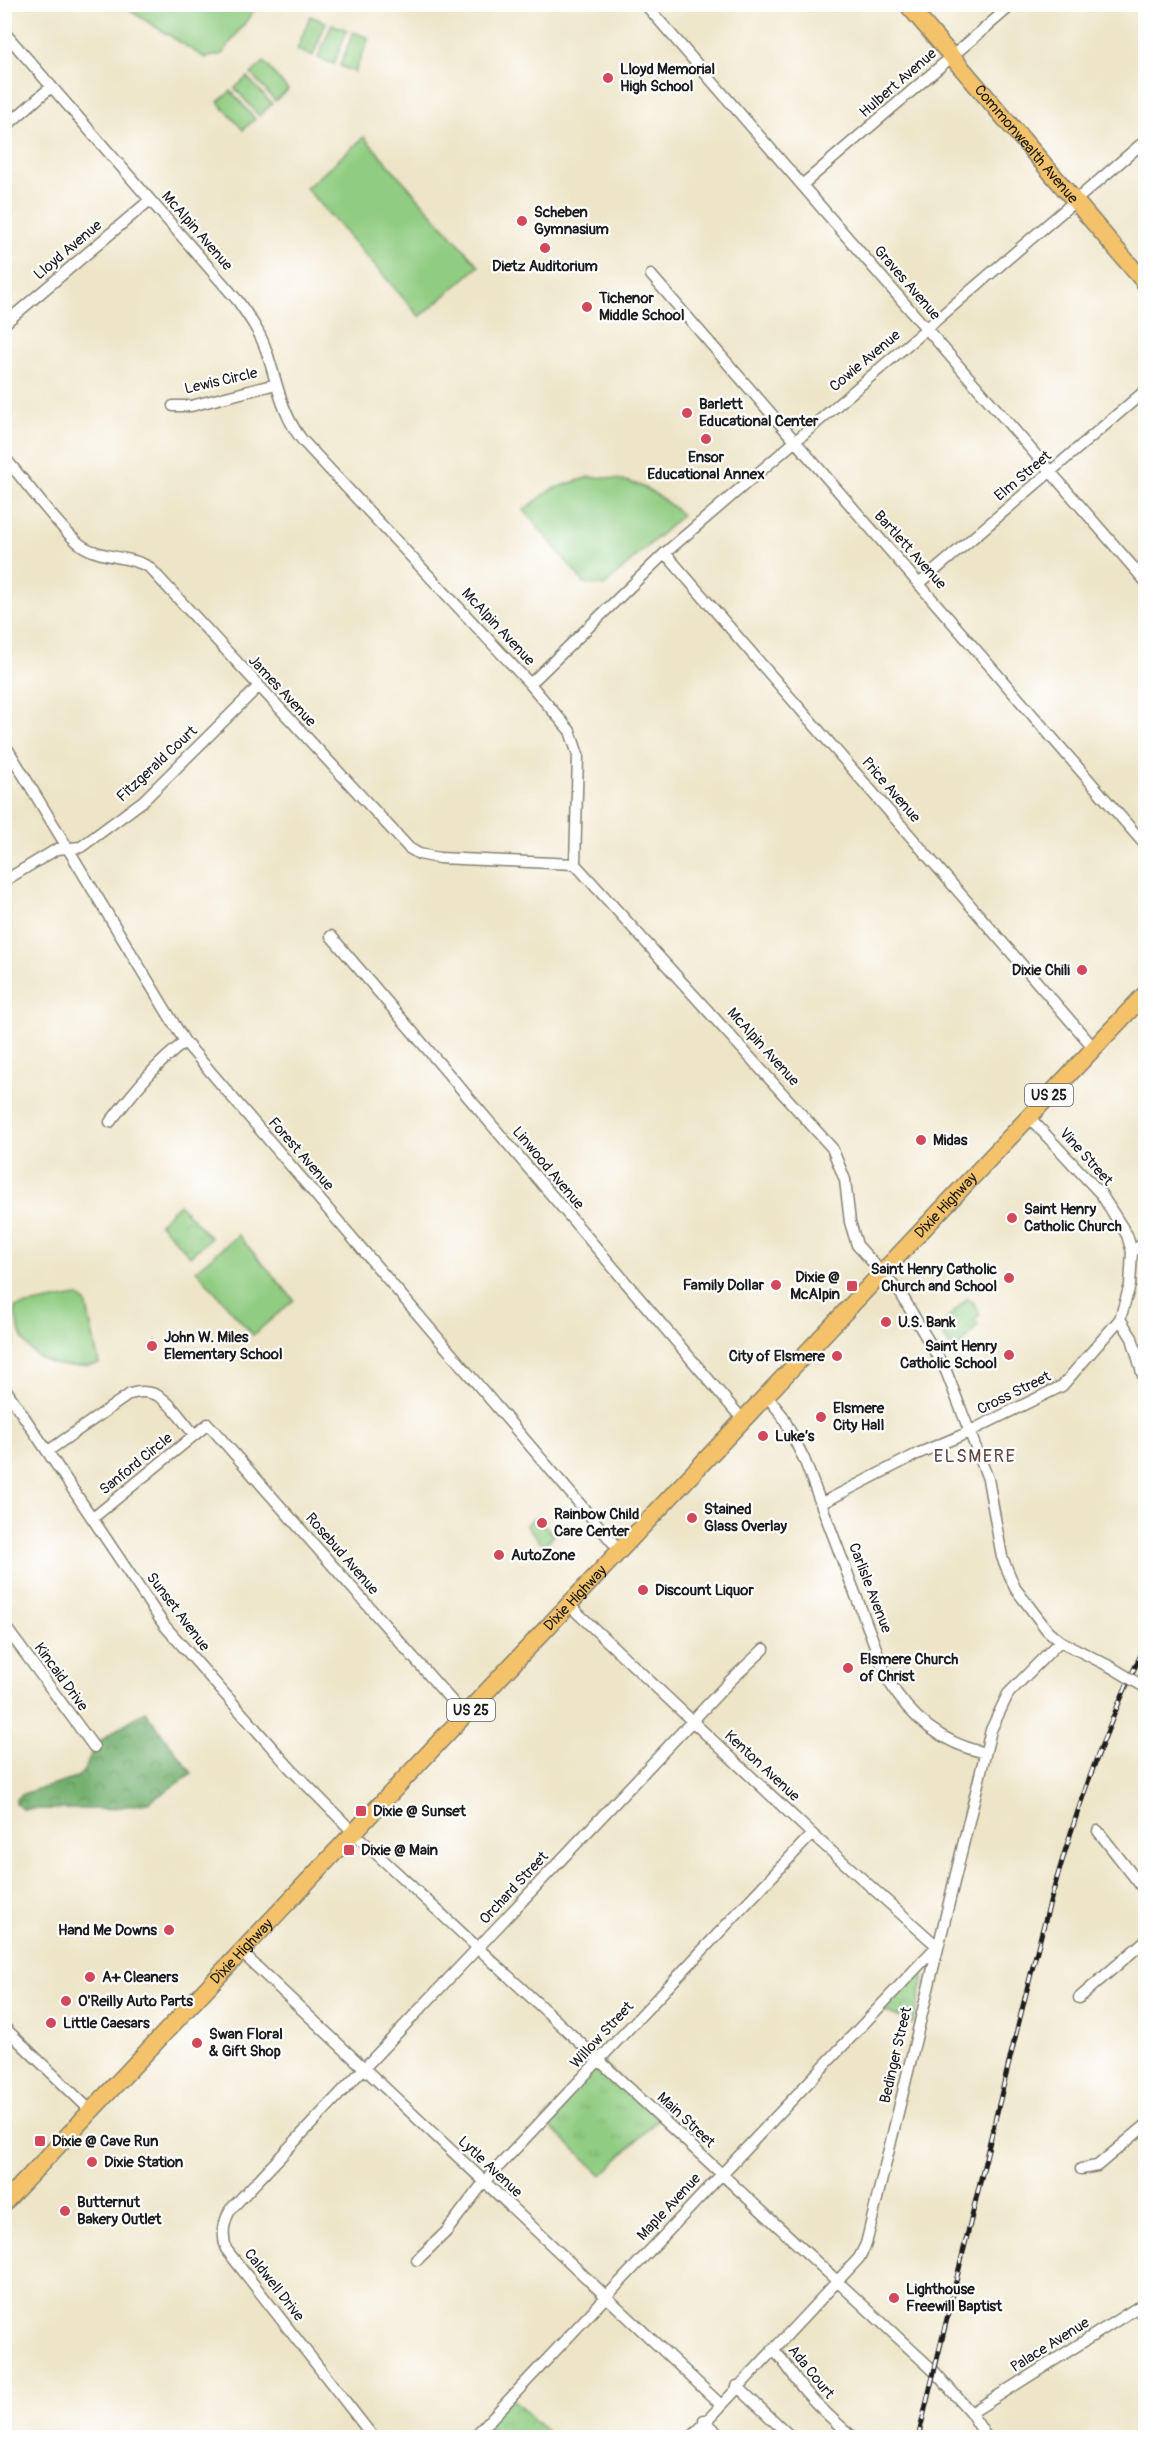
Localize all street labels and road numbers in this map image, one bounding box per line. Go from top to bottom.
street label: Hulbert Avenue [855,44,941,122]
street label: Commonwealth Avenue [970,81,1083,208]
street label: McAlpin Avenue [157,187,237,275]
street label: Lloyd Avenue [30,216,106,284]
street label: Graves Avenue [869,242,945,325]
street label: Cowie Avenue [826,325,905,396]
street label: Lewis Circle [183,363,260,399]
street label: Elm Street [991,446,1056,505]
street label: Bartlett Avenue [870,507,951,594]
street label: McAlpin Avenue [457,584,539,670]
street label: James Avenue [244,651,320,731]
street label: Fitzgerald Court [113,721,202,806]
street label: Price Avenue [857,753,925,827]
street label: McAlpin Avenue [723,1004,804,1091]
road number: US 25 [1025,1084,1073,1106]
street label: Forest Avenue [264,1113,338,1195]
street label: Linwood Avenue [508,1123,589,1214]
street label: Vine Street [1055,1124,1118,1191]
street label: Dixie Highway [910,1168,982,1242]
street label: Cross Street [974,1367,1055,1419]
street label: Sanford Circle [96,1428,177,1499]
street label: Rosebud Avenue [301,1509,383,1599]
street label: Carlisle Avenue [844,1540,896,1636]
street label: Dixie Highway [540,1561,611,1635]
street label: Sunset Avenue [142,1569,214,1656]
street label: Kincaid Drive [30,1639,93,1715]
road number: US 25 [447,1699,495,1721]
street label: Kenton Avenue [720,1726,804,1806]
street label: Orchard Street [475,1847,553,1928]
street label: Dixie Highway [206,1914,277,1988]
street label: Willow Street [566,1997,638,2072]
street label: Bedinger Street [876,2004,917,2105]
street label: Main Street [653,2088,720,2152]
street label: Lytle Avenue [454,2132,527,2202]
street label: Maple Avenue [633,2169,705,2245]
street label: Caldwell Drive [240,2245,309,2326]
street label: Palace Avenue [1007,2313,1094,2377]
street label: Ada Court [784,2341,839,2403]

